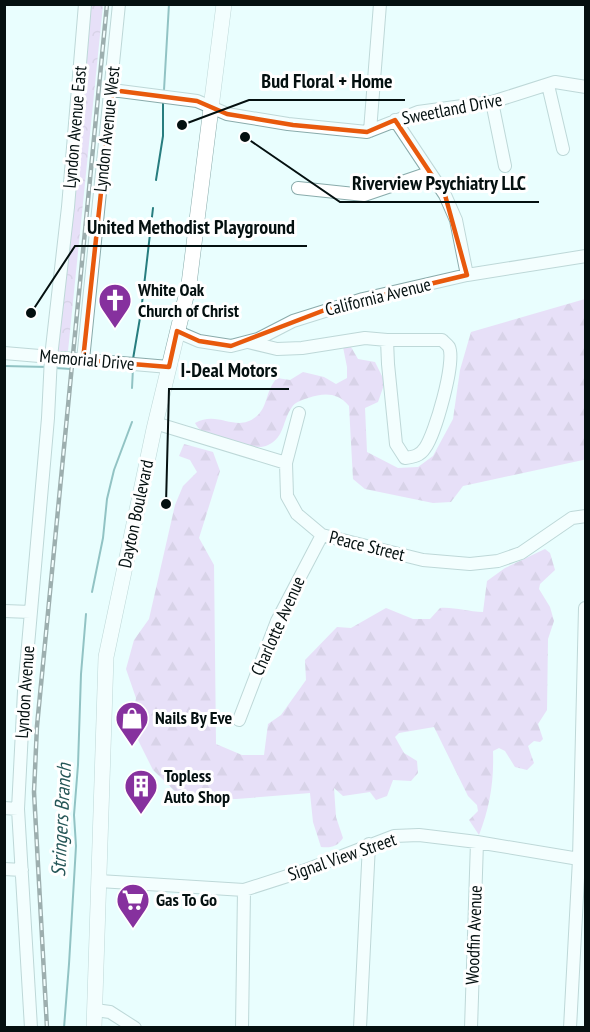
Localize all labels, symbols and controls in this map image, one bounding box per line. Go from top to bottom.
callout: Bud Floral + Home [249,62,405,100]
street label: Lyndon Avenue East [58,65,91,189]
street label: Lyndon Avenue West [88,65,125,193]
text: Bud Floral + Home [261,68,393,94]
street label: Sweetland Drive [400,88,504,129]
callout: Riverview Psychiatry LLC [340,164,539,202]
text: Riverview Psychiatry LLC [352,170,526,196]
callout: United Methodist Playground [75,208,307,246]
text: United Methodist Playground [87,214,295,240]
street label: California Avenue [323,272,433,321]
place label: White Oak Church of Christ [137,278,240,322]
church icon: White Oak Church of Christ [97,282,133,329]
street label: Memorial Drive [39,344,135,375]
callout: I-Deal Motors [169,351,289,389]
text: I-Deal Motors [181,357,277,383]
street label: Dayton Boulevard [113,458,158,570]
street label: Peace Street [327,525,407,566]
street label: Charlotte Avenue [245,573,310,679]
street label: Lyndon Avenue [10,645,39,739]
shop icon: Nails By Eve [114,700,150,747]
place label: Nails By Eve [155,706,233,729]
water label: Stringers Branch [45,761,77,877]
place label: Topless Auto Shop [163,764,230,808]
building icon: Topless Auto Shop [123,768,159,815]
street label: Signal View Street [285,827,399,886]
supermarket icon: Gas To Go [115,882,151,929]
street label: Woodfin Avenue [460,885,487,985]
place label: Gas To Go [156,888,217,911]

